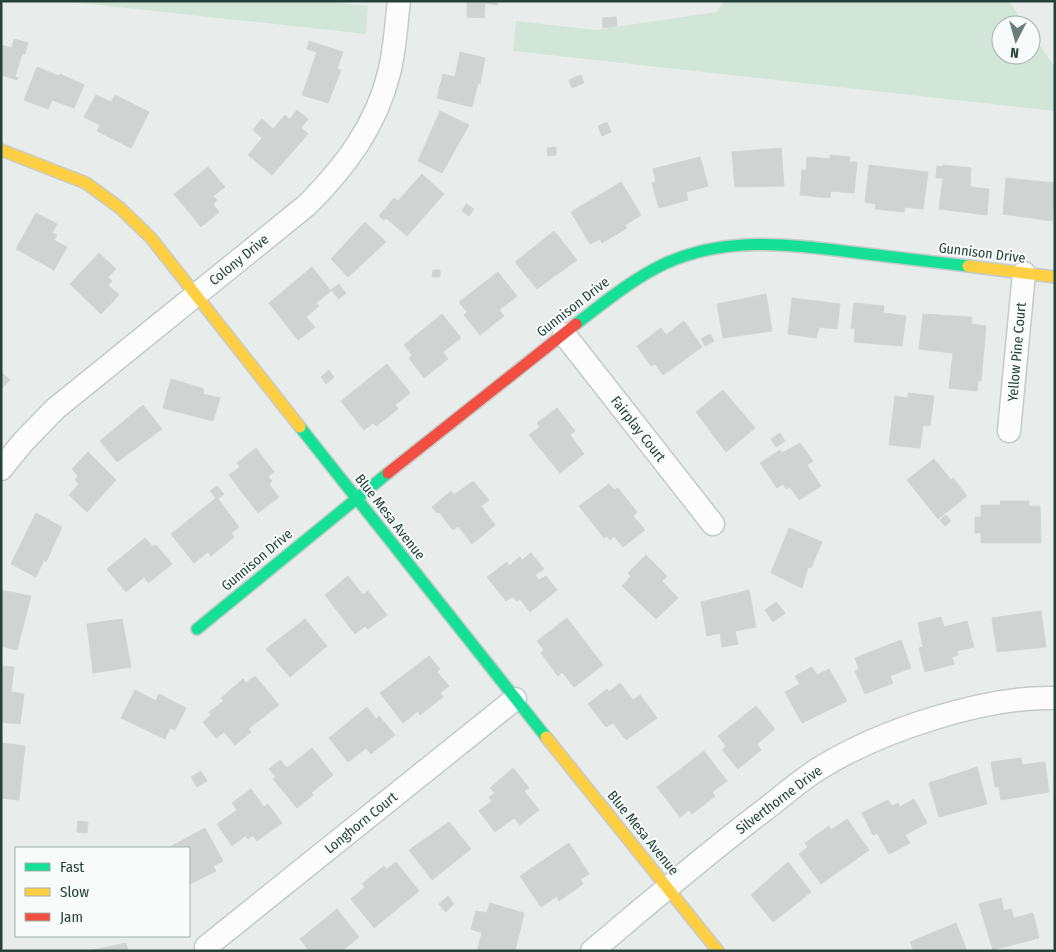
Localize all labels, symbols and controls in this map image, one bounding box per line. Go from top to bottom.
north arrow [991,15,1041,65]
text: N [1010,44,1020,61]
street label: Colony Drive [206,231,272,289]
street label: Gunnison Drive [938,239,1026,267]
street label: Gunnison Drive [533,273,613,341]
street label: Yellow Pine Court [1004,301,1030,402]
street label: Fairplay Court [607,393,669,466]
street label: Blue Mesa Avenue [351,471,429,563]
street label: Gunnison Drive [218,525,296,595]
street label: Silverthorne Drive [733,762,825,838]
street label: Blue Mesa Avenue [604,787,682,879]
street label: Longhorn Court [321,788,401,857]
legend [15,847,190,937]
text: Fast [60,858,84,876]
text: Slow [60,883,89,901]
text: Jam [60,908,83,926]

